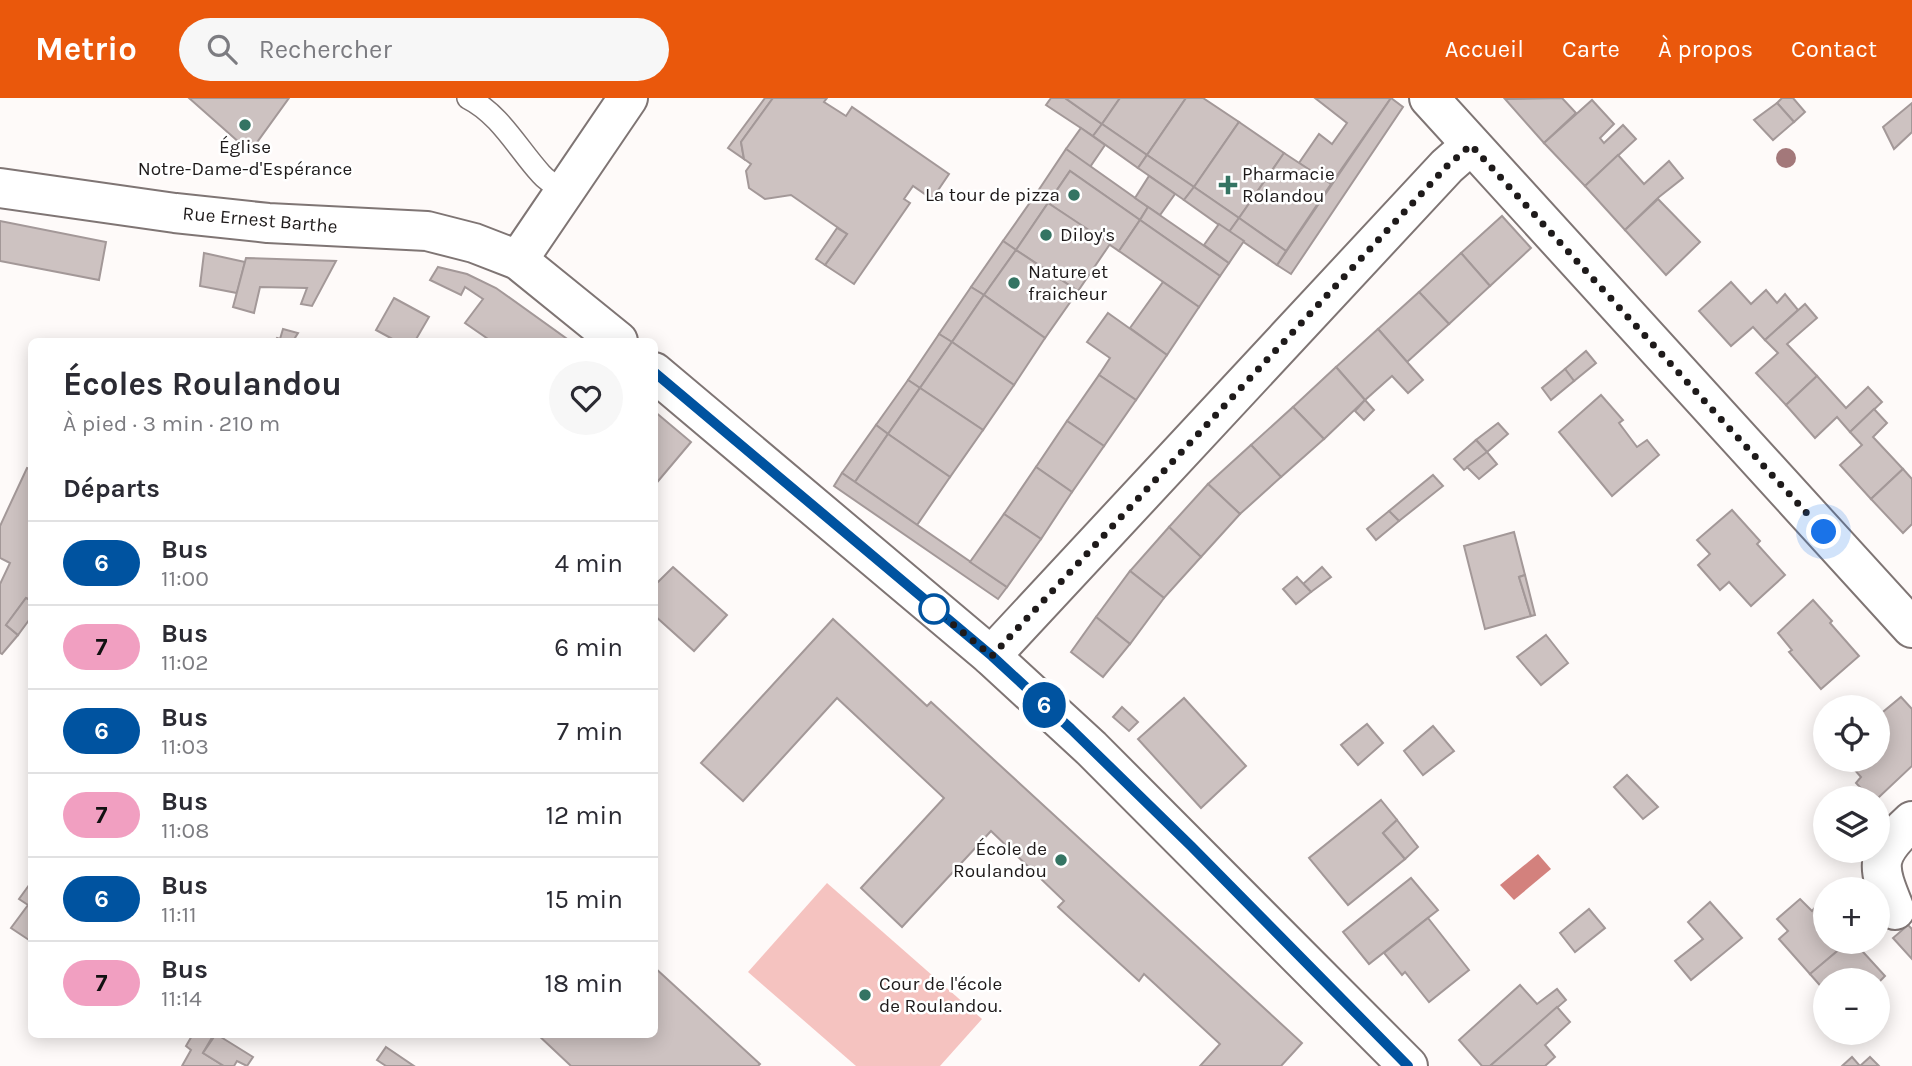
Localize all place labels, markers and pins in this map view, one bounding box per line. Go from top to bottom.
marker: Église Notre-Dame-d'Espérance [237,117,253,133]
place label: Église Notre-Dame-d'Espérance [138,135,352,180]
place label: Pharmacie Rolandou [1242,163,1335,207]
marker: Pharmacie Rolandou [1220,177,1236,193]
place label: La tour de pizza [925,184,1060,206]
marker: La tour de pizza [1066,187,1082,203]
place label: Diloy's [1060,224,1115,246]
marker: Diloy's [1038,227,1054,243]
place label: Nature et fraicheur [1028,261,1108,305]
marker: Nature et fraicheur [1006,275,1022,291]
unlabelled marker [919,594,949,624]
place label: École de Roulandou [953,837,1047,882]
marker: École de Roulandou [1053,852,1069,868]
place label: Cour de l'école de Roulandou. [879,973,1002,1017]
marker: Cour de l'école de Roulandou. [857,987,873,1003]

